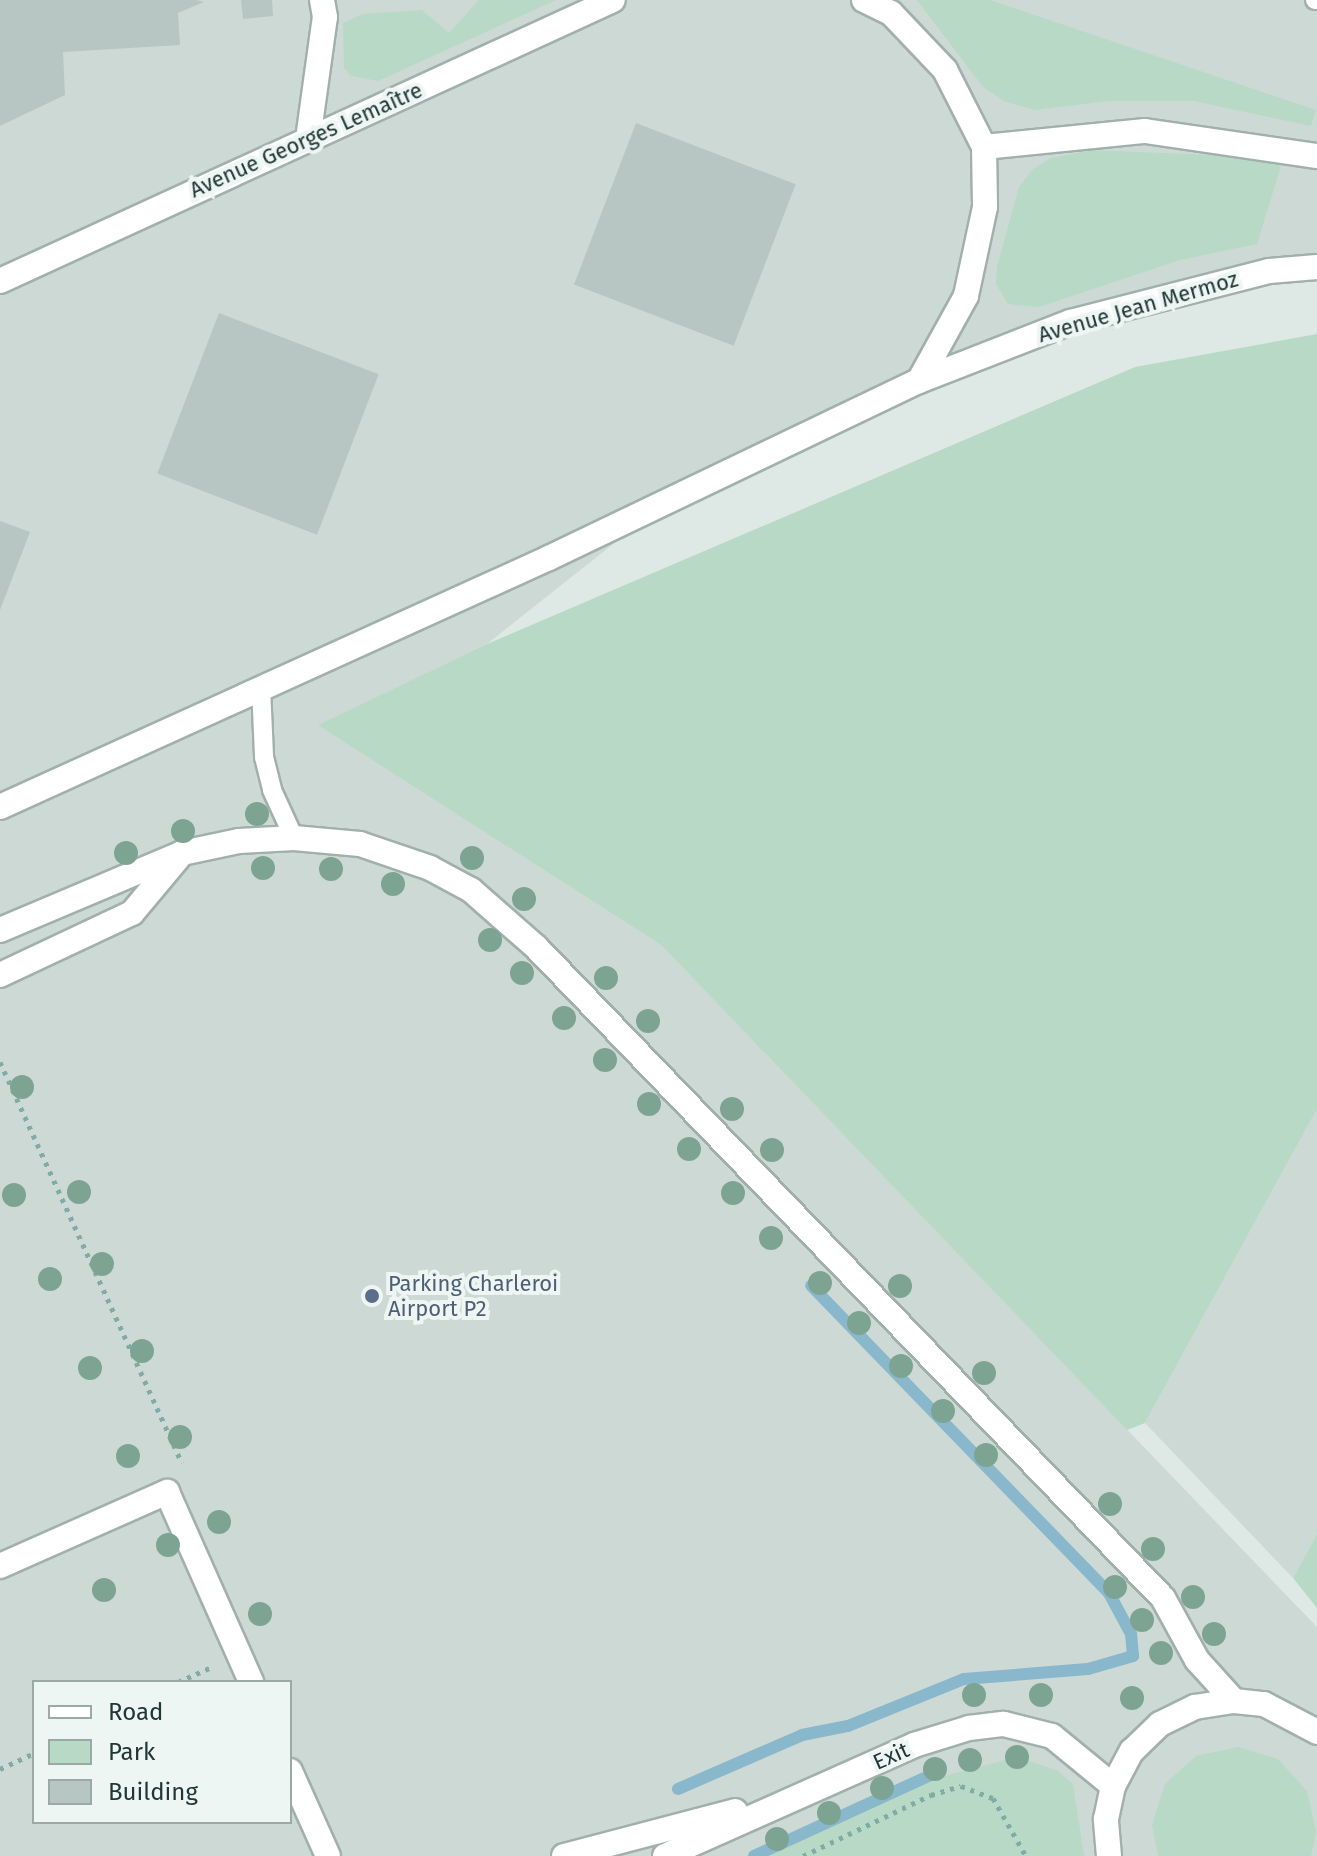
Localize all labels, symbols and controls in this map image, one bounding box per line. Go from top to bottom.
street label: Avenue Georges Lemaître [185,77,427,203]
street label: Avenue Jean Mermoz [1035,266,1241,348]
place label: Parking Charleroi Airport P2 [388,1270,558,1322]
marker: Parking Charleroi Airport P2 [363,1287,381,1305]
legend [32,1680,292,1824]
text: Road [108,1698,163,1726]
street label: Exit [869,1737,913,1775]
text: Park [108,1738,155,1766]
text: Building [108,1778,198,1806]

